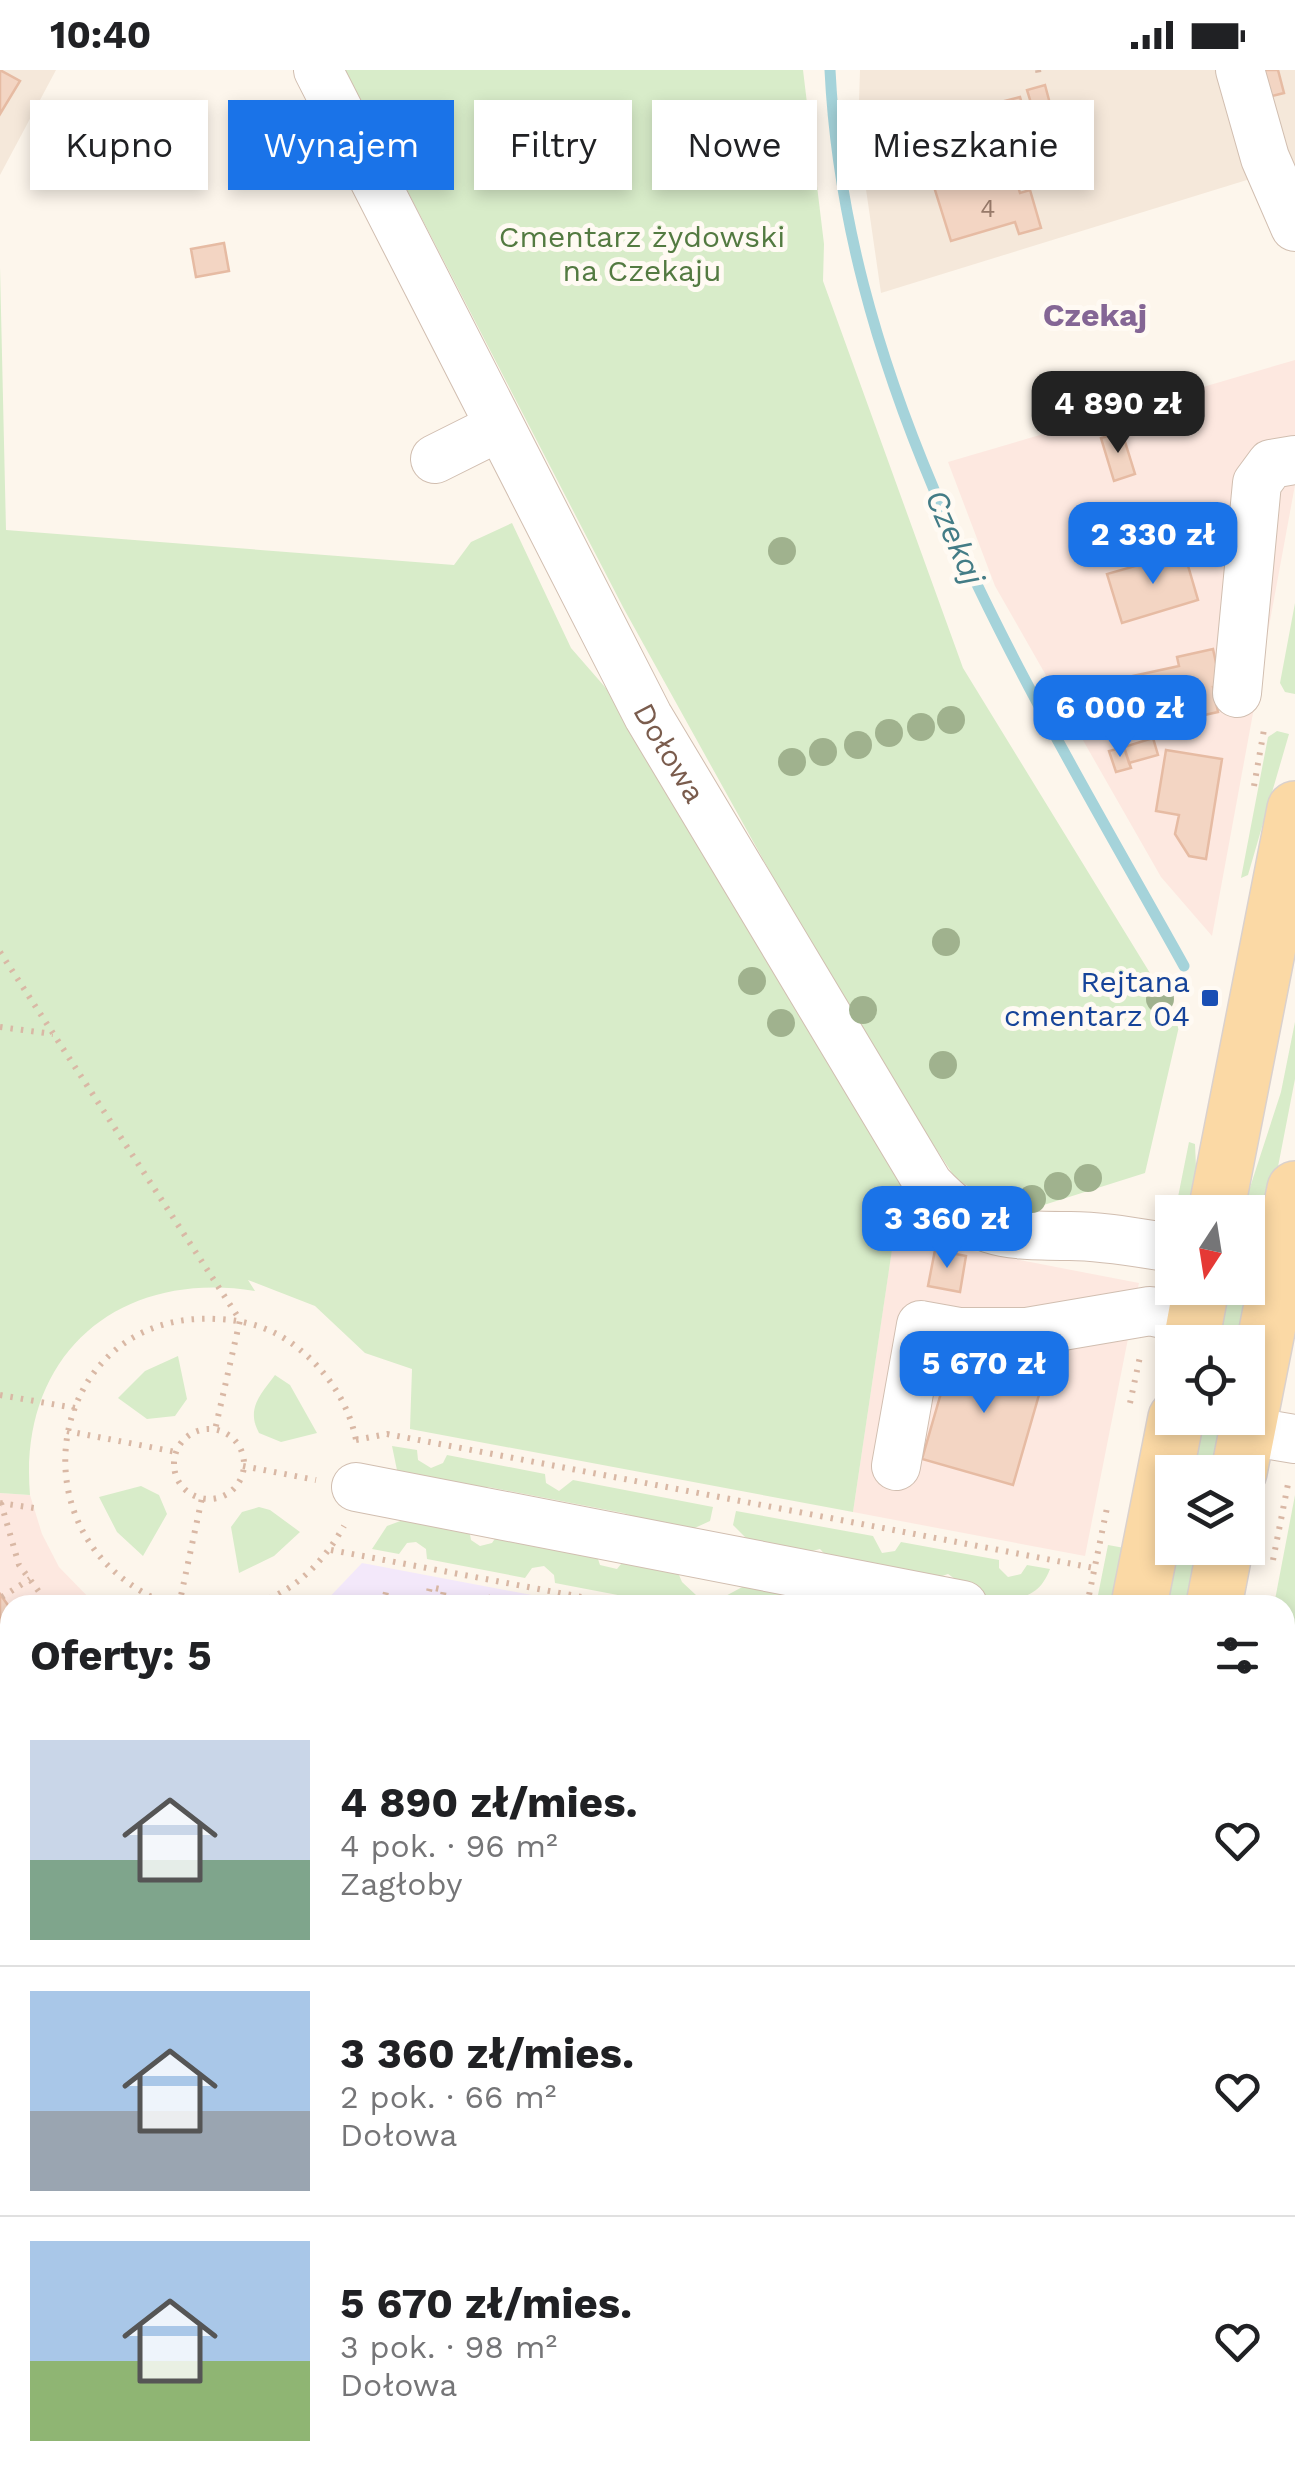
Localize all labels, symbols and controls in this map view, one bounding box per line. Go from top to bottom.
text: 10:40 [50,13,151,57]
chip: Kupno [30,100,208,190]
chip: Wynajem [228,100,454,190]
chip: Filtry [474,100,632,190]
chip: Nowe [652,100,817,190]
chip: Mieszkanie [837,100,1094,190]
house number: 4 [980,194,996,223]
park label: Cmentarz żydowski na Czekaju [499,219,785,288]
district label: Czekaj [1043,296,1147,334]
pin: 4 890 zł [1015,371,1221,456]
text: 4 890 zł [1054,384,1182,422]
water label: Czekaj [917,483,993,591]
pin: 2 330 zł [1050,502,1256,587]
text: 2 330 zł [1090,515,1216,553]
pin: 6 000 zł [1017,675,1223,760]
text: 6 000 zł [1055,688,1185,726]
street label: Dołowa [627,697,713,809]
place label: Rejtana cmentarz 04 [1004,964,1190,1033]
marker: Rejtana cmentarz 04 [1199,987,1221,1009]
pin: 3 360 zł [844,1186,1050,1271]
north arrow [1155,1195,1265,1305]
map controls [1155,1195,1265,1565]
text: 3 360 zł [884,1199,1010,1237]
button: locate [1155,1325,1265,1435]
pin: 5 670 zł [881,1331,1087,1416]
text: 5 670 zł [922,1344,1046,1382]
button: layers [1155,1455,1265,1565]
icon: filters [1210,1628,1265,1683]
text: Oferty: 5 [30,1631,212,1680]
text: 4 890 zł/mies. [340,1778,638,1827]
icon: home [110,1780,230,1900]
icon: heart [1210,1813,1265,1868]
text: 4 pok. · 96 m² [340,1827,558,1865]
text: Zagłoby [340,1865,463,1903]
text: 3 360 zł/mies. [340,2029,634,2078]
icon: home [110,2031,230,2151]
icon: heart [1210,2064,1265,2119]
text: 2 pok. · 66 m² [340,2078,557,2116]
text: Dołowa [340,2116,457,2154]
text: 5 670 zł/mies. [340,2279,632,2328]
icon: home [110,2281,230,2401]
icon: heart [1210,2314,1265,2369]
text: 3 pok. · 98 m² [340,2328,557,2366]
text: Dołowa [340,2366,457,2404]

